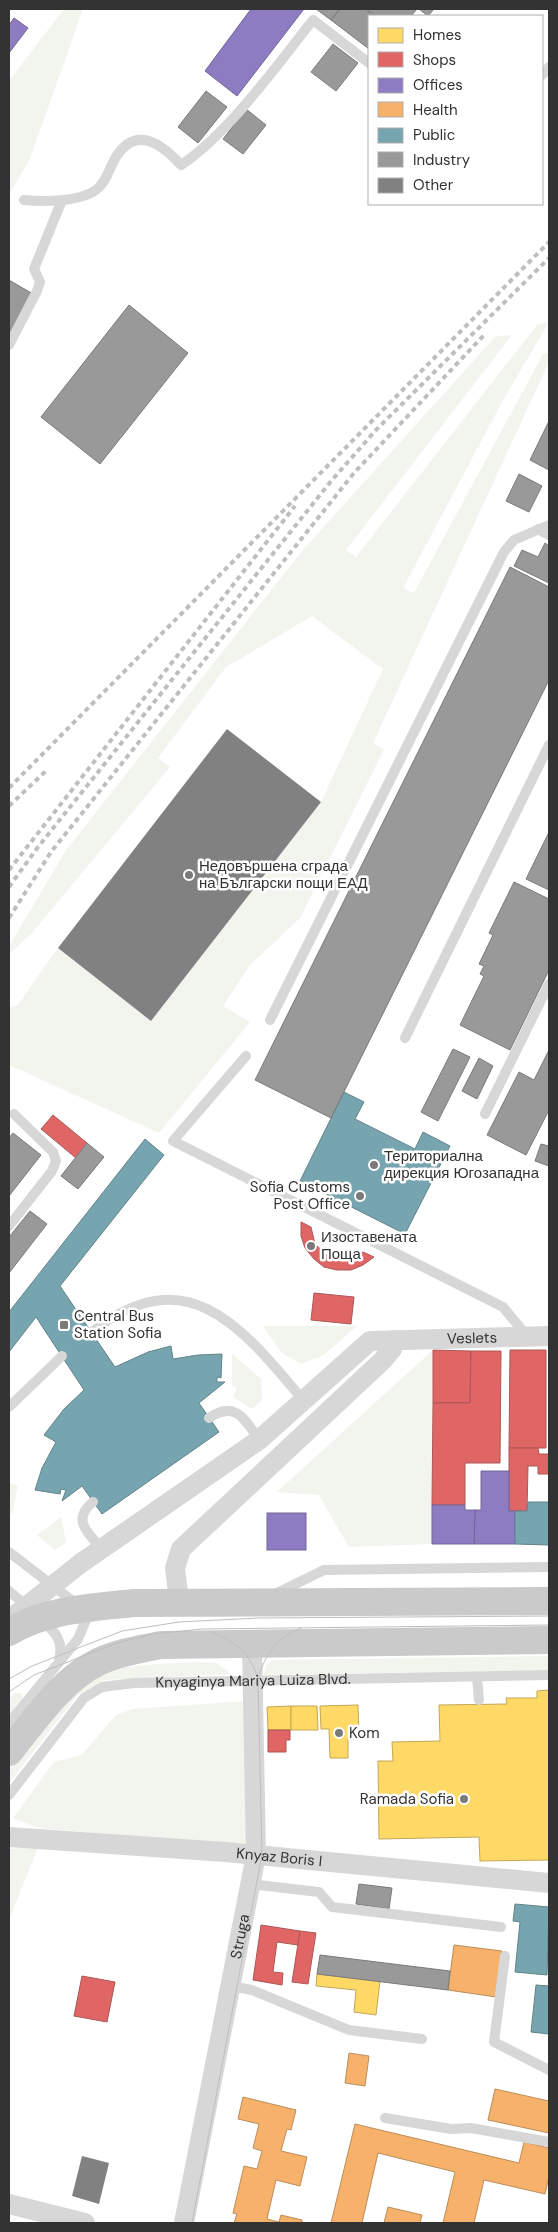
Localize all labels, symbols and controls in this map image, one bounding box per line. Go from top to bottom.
legend [368,15,543,205]
text: Homes [413,25,462,45]
text: Shops [413,50,456,70]
text: Offices [413,75,463,95]
text: Health [413,100,458,120]
text: Public [413,125,455,145]
text: Industry [413,150,471,170]
text: Other [413,175,454,195]
place label: Недовършена сграда на Български пощи ЕАД [199,856,368,893]
marker: Недовършена сграда на Български пощи ЕАД [183,869,195,881]
place label: Териториална дирекция Югозападна [384,1146,540,1183]
marker: Териториална дирекция Югозападна [368,1159,380,1171]
place label: Sofia Customs Post Office [250,1177,350,1214]
marker: Sofia Customs Post Office [354,1190,366,1202]
place label: Изоставената Поща [321,1227,418,1264]
marker: Изоставената Поща [305,1240,317,1252]
place label: Central Bus Station Sofia [74,1306,162,1343]
marker: Central Bus Station Sofia [58,1319,70,1331]
street label: Veslets [447,1327,497,1349]
street label: Knyaginya Mariya Luiza Blvd. [155,1669,351,1693]
place label: Kom [349,1723,380,1743]
marker: Kom [333,1727,345,1739]
place label: Ramada Sofia [360,1789,454,1809]
marker: Ramada Sofia [458,1793,470,1805]
street label: Knyaz Boris I [235,1843,323,1871]
street label: Struga [226,1912,254,1961]

